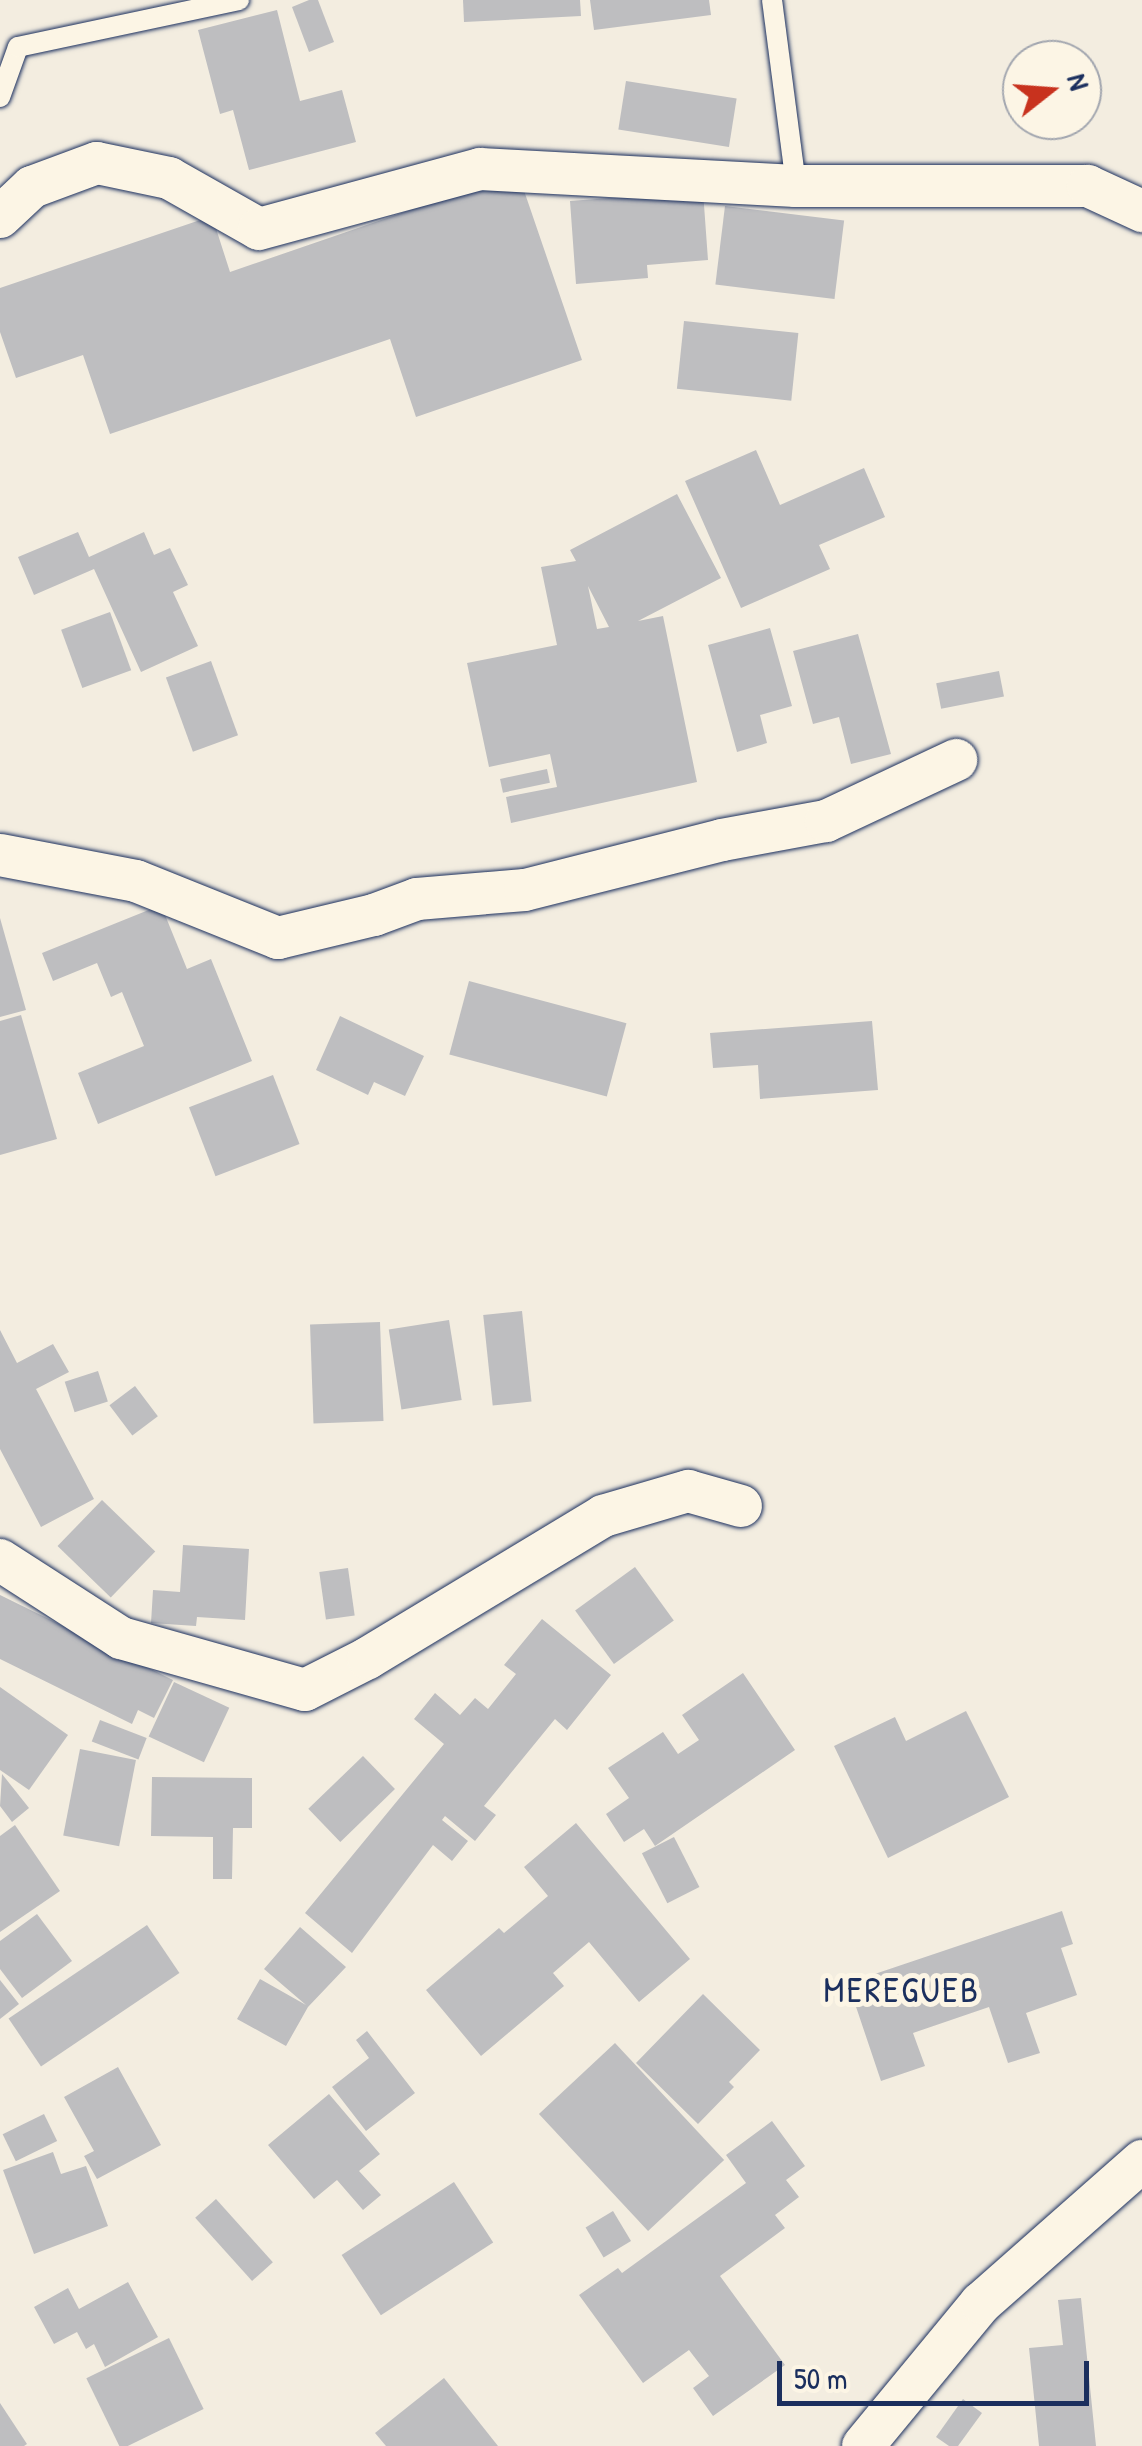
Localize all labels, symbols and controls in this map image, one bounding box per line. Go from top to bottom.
north arrow [1002,40,1102,140]
text: N [1058,69,1099,94]
district label: MEREGUEB [824,1969,980,2011]
scale bar [782,2341,1094,2403]
text: 50 m [794,2358,847,2398]

